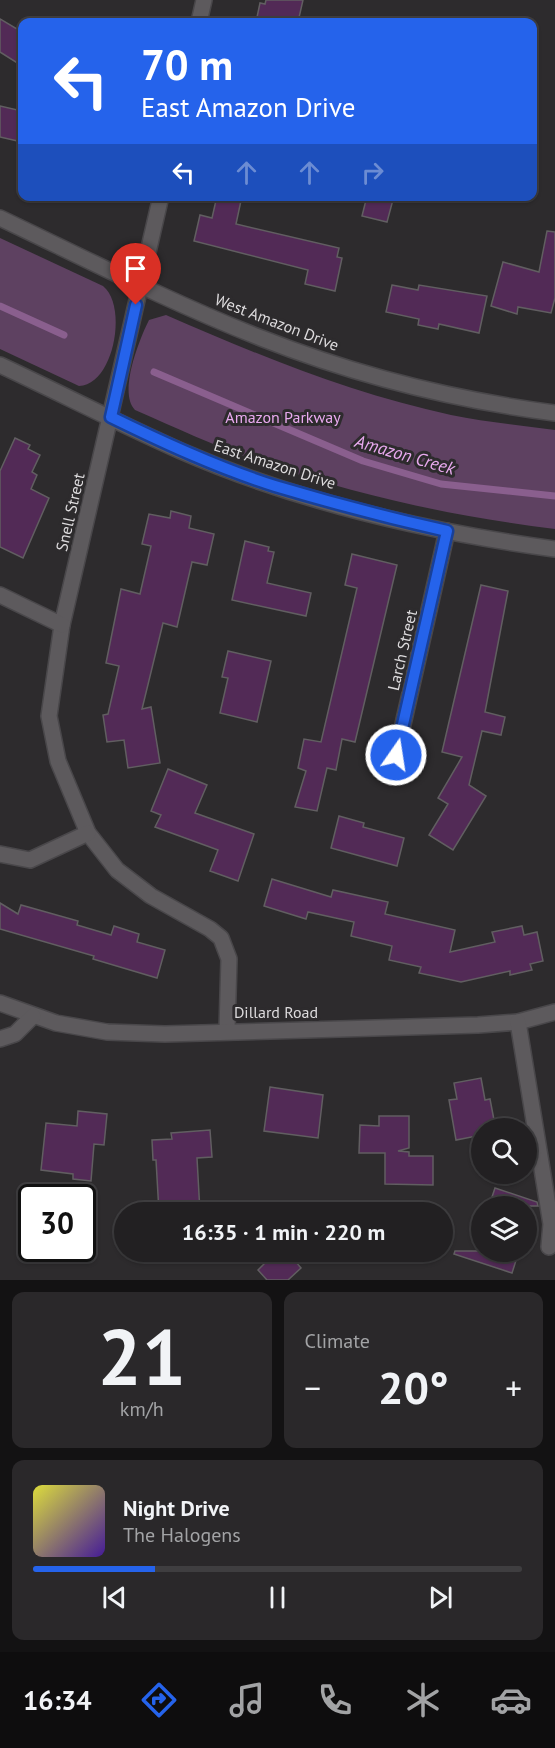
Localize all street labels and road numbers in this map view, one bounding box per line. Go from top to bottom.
street label: West Amazon Drive [212,289,342,355]
street label: East Amazon Drive [211,435,339,493]
street label: Snell Street [51,470,89,553]
street label: Larch Street [383,607,421,692]
street label: Dillard Road [234,1002,318,1022]

